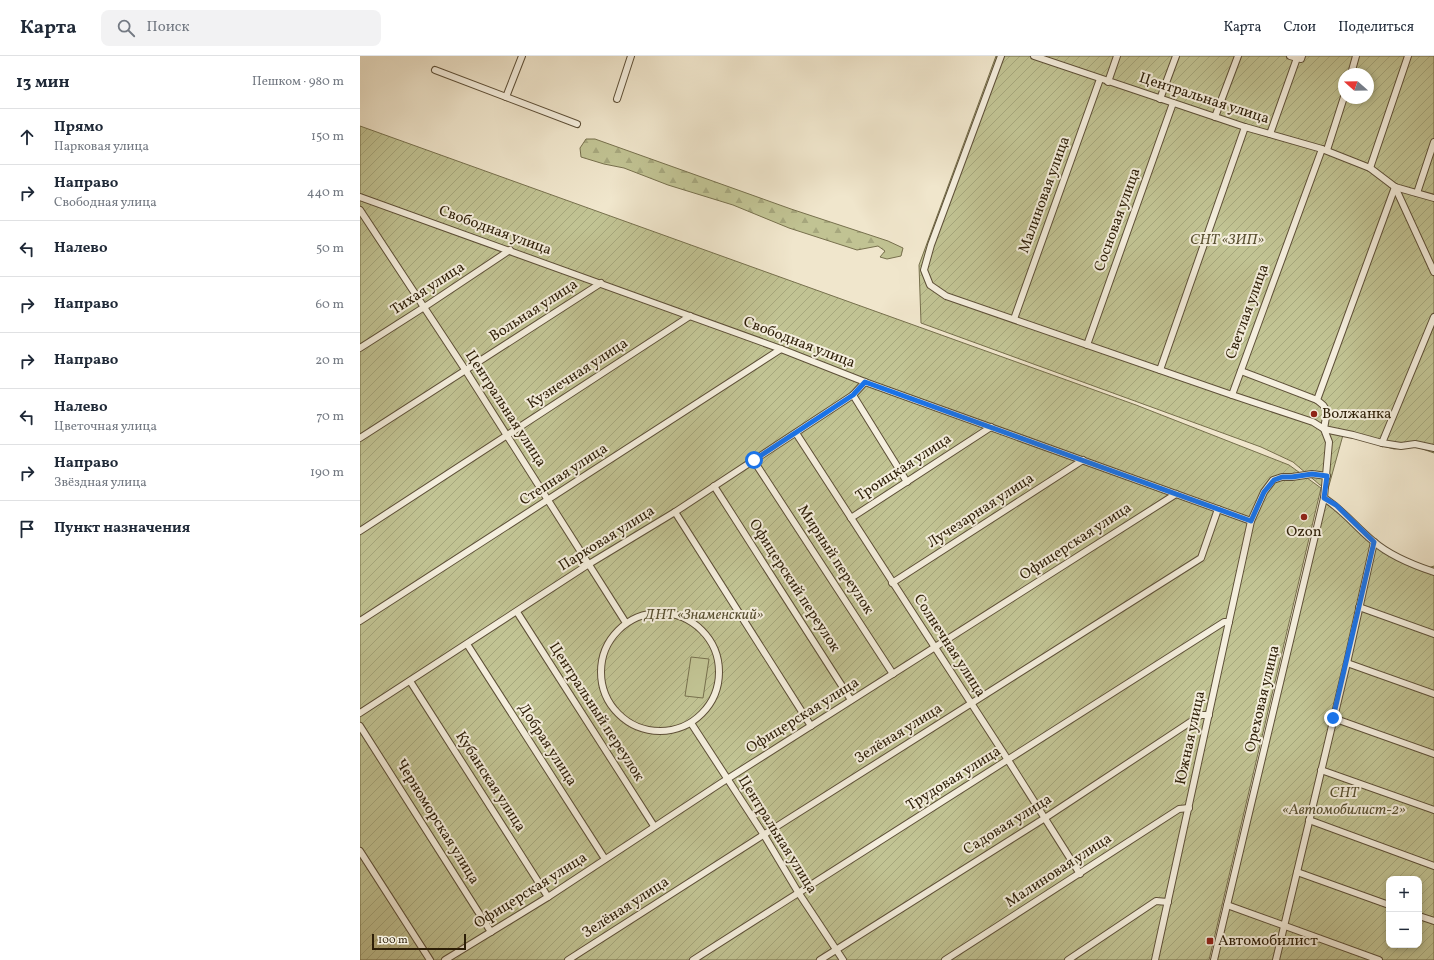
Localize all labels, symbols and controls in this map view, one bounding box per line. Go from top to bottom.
search box [101,10,381,46]
text: Карта [20,15,77,41]
icon: search [115,17,137,39]
text: Поиск [147,17,190,38]
text: Карта [1223,18,1261,37]
text: Слои [1283,18,1316,37]
text: Поделиться [1338,18,1414,37]
street label: Центральная улица [1136,68,1272,130]
north arrow [1338,68,1374,104]
text: 13 мин [16,71,70,94]
text: Пешком · 980 m [252,73,344,91]
text: Прямо [54,117,103,138]
icon: ahead [16,126,38,148]
text: 150 m [311,128,344,146]
street label: Малиновая улица [1014,134,1076,256]
text: Парковая улица [54,138,149,156]
street label: Сосновая улица [1090,165,1146,275]
text: Направо [54,173,118,194]
icon: right [16,182,38,204]
text: 440 m [307,184,344,202]
text: Свободная улица [54,194,157,212]
street label: Свободная улица [436,201,554,261]
park label: СНТ «ЗИП» [1190,230,1264,251]
icon: left [16,238,38,260]
text: Налево [54,238,108,259]
text: 50 m [316,240,344,258]
street label: Тихая улица [387,257,469,321]
street label: Светлая улица [1221,262,1275,362]
street label: Вольная улица [486,275,582,347]
icon: right [16,294,38,316]
text: Направо [54,294,118,315]
text: 60 m [316,296,344,314]
street label: Свободная улица [740,312,858,374]
street label: Кузнечная улица [523,333,633,415]
street label: Центральная улица [459,346,551,472]
icon: right [16,350,38,372]
text: Направо [54,350,118,371]
text: 20 m [315,352,344,370]
text: Налево [54,397,108,418]
place label: Волжанка [1322,404,1392,425]
icon: left [16,406,38,428]
text: 70 m [316,408,344,426]
marker: Волжанка [1309,409,1319,419]
text: Цветочная улица [54,418,157,436]
street label: Троицкая улица [852,429,956,507]
street label: Степная улица [516,439,612,511]
route start [745,451,763,469]
text: Направо [54,453,118,474]
icon: right [16,462,38,484]
text: 190 m [310,464,344,482]
street label: Лучезарная улица [923,468,1039,554]
text: Звёздная улица [54,474,147,492]
street label: Офицерская улица [1016,498,1136,586]
street label: Парковая улица [555,501,659,577]
street label: Мирный переулок [792,501,878,619]
marker: Ozon [1299,512,1309,522]
street label: Офицерский переулок [743,515,845,657]
icon: arrive [16,518,38,540]
text: Пункт назначения [54,518,190,539]
place label: Ozon [1286,522,1322,543]
street label: Солнечная улица [908,590,990,702]
park label: ДНТ «Знаменский» [644,605,764,626]
street label: Центральный переулок [543,638,649,786]
street label: Ореховая улица [1240,643,1286,755]
street label: Офицерская улица [742,673,864,759]
street label: Южная улица [1171,689,1211,787]
street label: Добрая улица [512,699,582,791]
street label: Зелёная улица [851,699,947,769]
route end [1324,709,1342,727]
street label: Кубанская улица [450,728,530,836]
street label: Трудовая улица [903,741,1005,817]
street label: Черноморская улица [390,755,484,889]
street label: Центральная улица [732,772,822,898]
park label: СНТ «Автомобилист-2» [1282,783,1406,821]
street label: Садовая улица [960,789,1056,861]
street label: Малиновая улица [1002,829,1116,913]
street label: Офицерская улица [470,848,592,934]
street label: Зелёная улица [578,872,674,944]
map controls [1386,876,1422,948]
button: + [1386,876,1422,912]
button: − [1386,912,1422,948]
place label: Автомобилист [1218,931,1318,952]
scale bar [372,932,466,951]
text: 100 m [378,933,408,948]
marker: Автомобилист [1205,936,1215,946]

